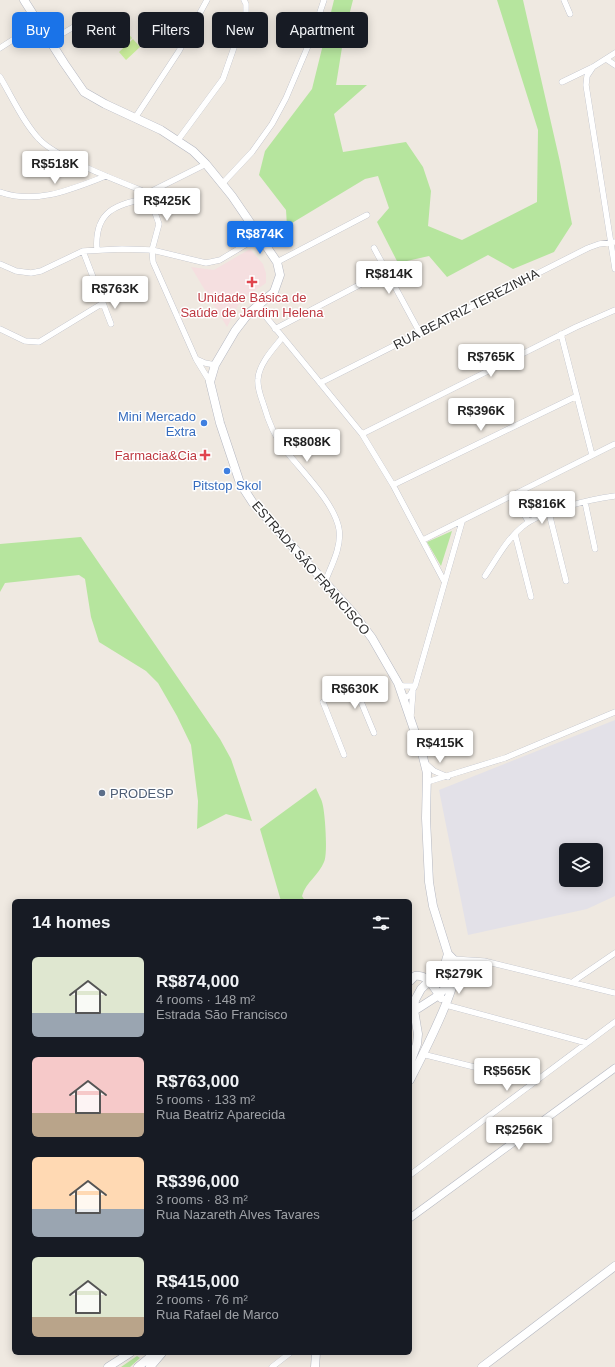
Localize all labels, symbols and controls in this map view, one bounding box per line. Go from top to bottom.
chip: Buy [12,12,64,48]
chip: Rent [72,12,130,48]
chip: Filters [138,12,204,48]
chip: New [212,12,268,48]
chip: Apartment [276,12,368,48]
pin: R$518K [22,151,88,185]
text: R$518K [31,156,79,171]
pin: R$425K [134,188,200,222]
text: R$425K [143,193,191,208]
pin: R$874K [227,221,293,255]
text: R$874K [236,226,284,241]
pin: R$814K [356,261,422,295]
text: R$814K [365,266,413,281]
street label: RUA BEATRIZ TEREZINHA [391,266,542,352]
pin: R$763K [82,276,148,310]
marker: Unidade Básica de Saúde de Jardim Helena [246,276,258,288]
text: R$763K [91,281,139,296]
place label: Unidade Básica de Saúde de Jardim Helena [180,290,324,320]
pin: R$765K [458,344,524,378]
text: R$765K [467,349,515,364]
pin: R$396K [448,398,514,432]
text: R$396K [457,403,505,418]
place label: Mini Mercado Extra [118,409,197,439]
marker: Mini Mercado Extra [199,418,209,428]
pin: R$808K [274,429,340,463]
text: R$808K [283,434,331,449]
place label: Farmacia&Cia [115,448,198,463]
marker: Farmacia&Cia [200,450,210,460]
marker: Pitstop Skol [222,466,232,476]
place label: Pitstop Skol [193,478,261,493]
pin: R$816K [509,491,575,525]
text: R$816K [518,496,566,511]
street label: ESTRADA SÃO FRANCISCO [249,498,373,638]
pin: R$630K [322,676,388,710]
text: R$630K [331,681,379,696]
pin: R$415K [407,730,473,764]
text: R$415K [416,735,464,750]
place label: PRODESP [110,786,174,801]
marker: PRODESP [97,788,107,798]
map controls [559,843,603,887]
button: layers [559,843,603,887]
icon: filters [370,912,392,934]
text: 14 homes [32,913,110,932]
pin: R$279K [426,961,492,995]
text: R$279K [435,966,483,981]
text: R$874,000 [156,972,239,991]
icon: home [64,973,112,1021]
text: 4 rooms · 148 m² [156,992,255,1007]
text: Estrada São Francisco [156,1007,288,1022]
pin: R$565K [474,1058,540,1092]
text: R$565K [483,1063,531,1078]
text: R$763,000 [156,1072,239,1091]
icon: home [64,1073,112,1121]
text: 5 rooms · 133 m² [156,1092,255,1107]
text: Rua Beatriz Aparecida [156,1107,285,1122]
pin: R$256K [486,1117,552,1151]
text: R$256K [495,1122,543,1137]
text: R$396,000 [156,1172,239,1191]
icon: home [64,1173,112,1221]
text: 3 rooms · 83 m² [156,1192,248,1207]
text: Rua Nazareth Alves Tavares [156,1207,320,1222]
text: R$415,000 [156,1272,239,1291]
icon: home [64,1273,112,1321]
text: 2 rooms · 76 m² [156,1292,248,1307]
text: Rua Rafael de Marco [156,1307,279,1322]

